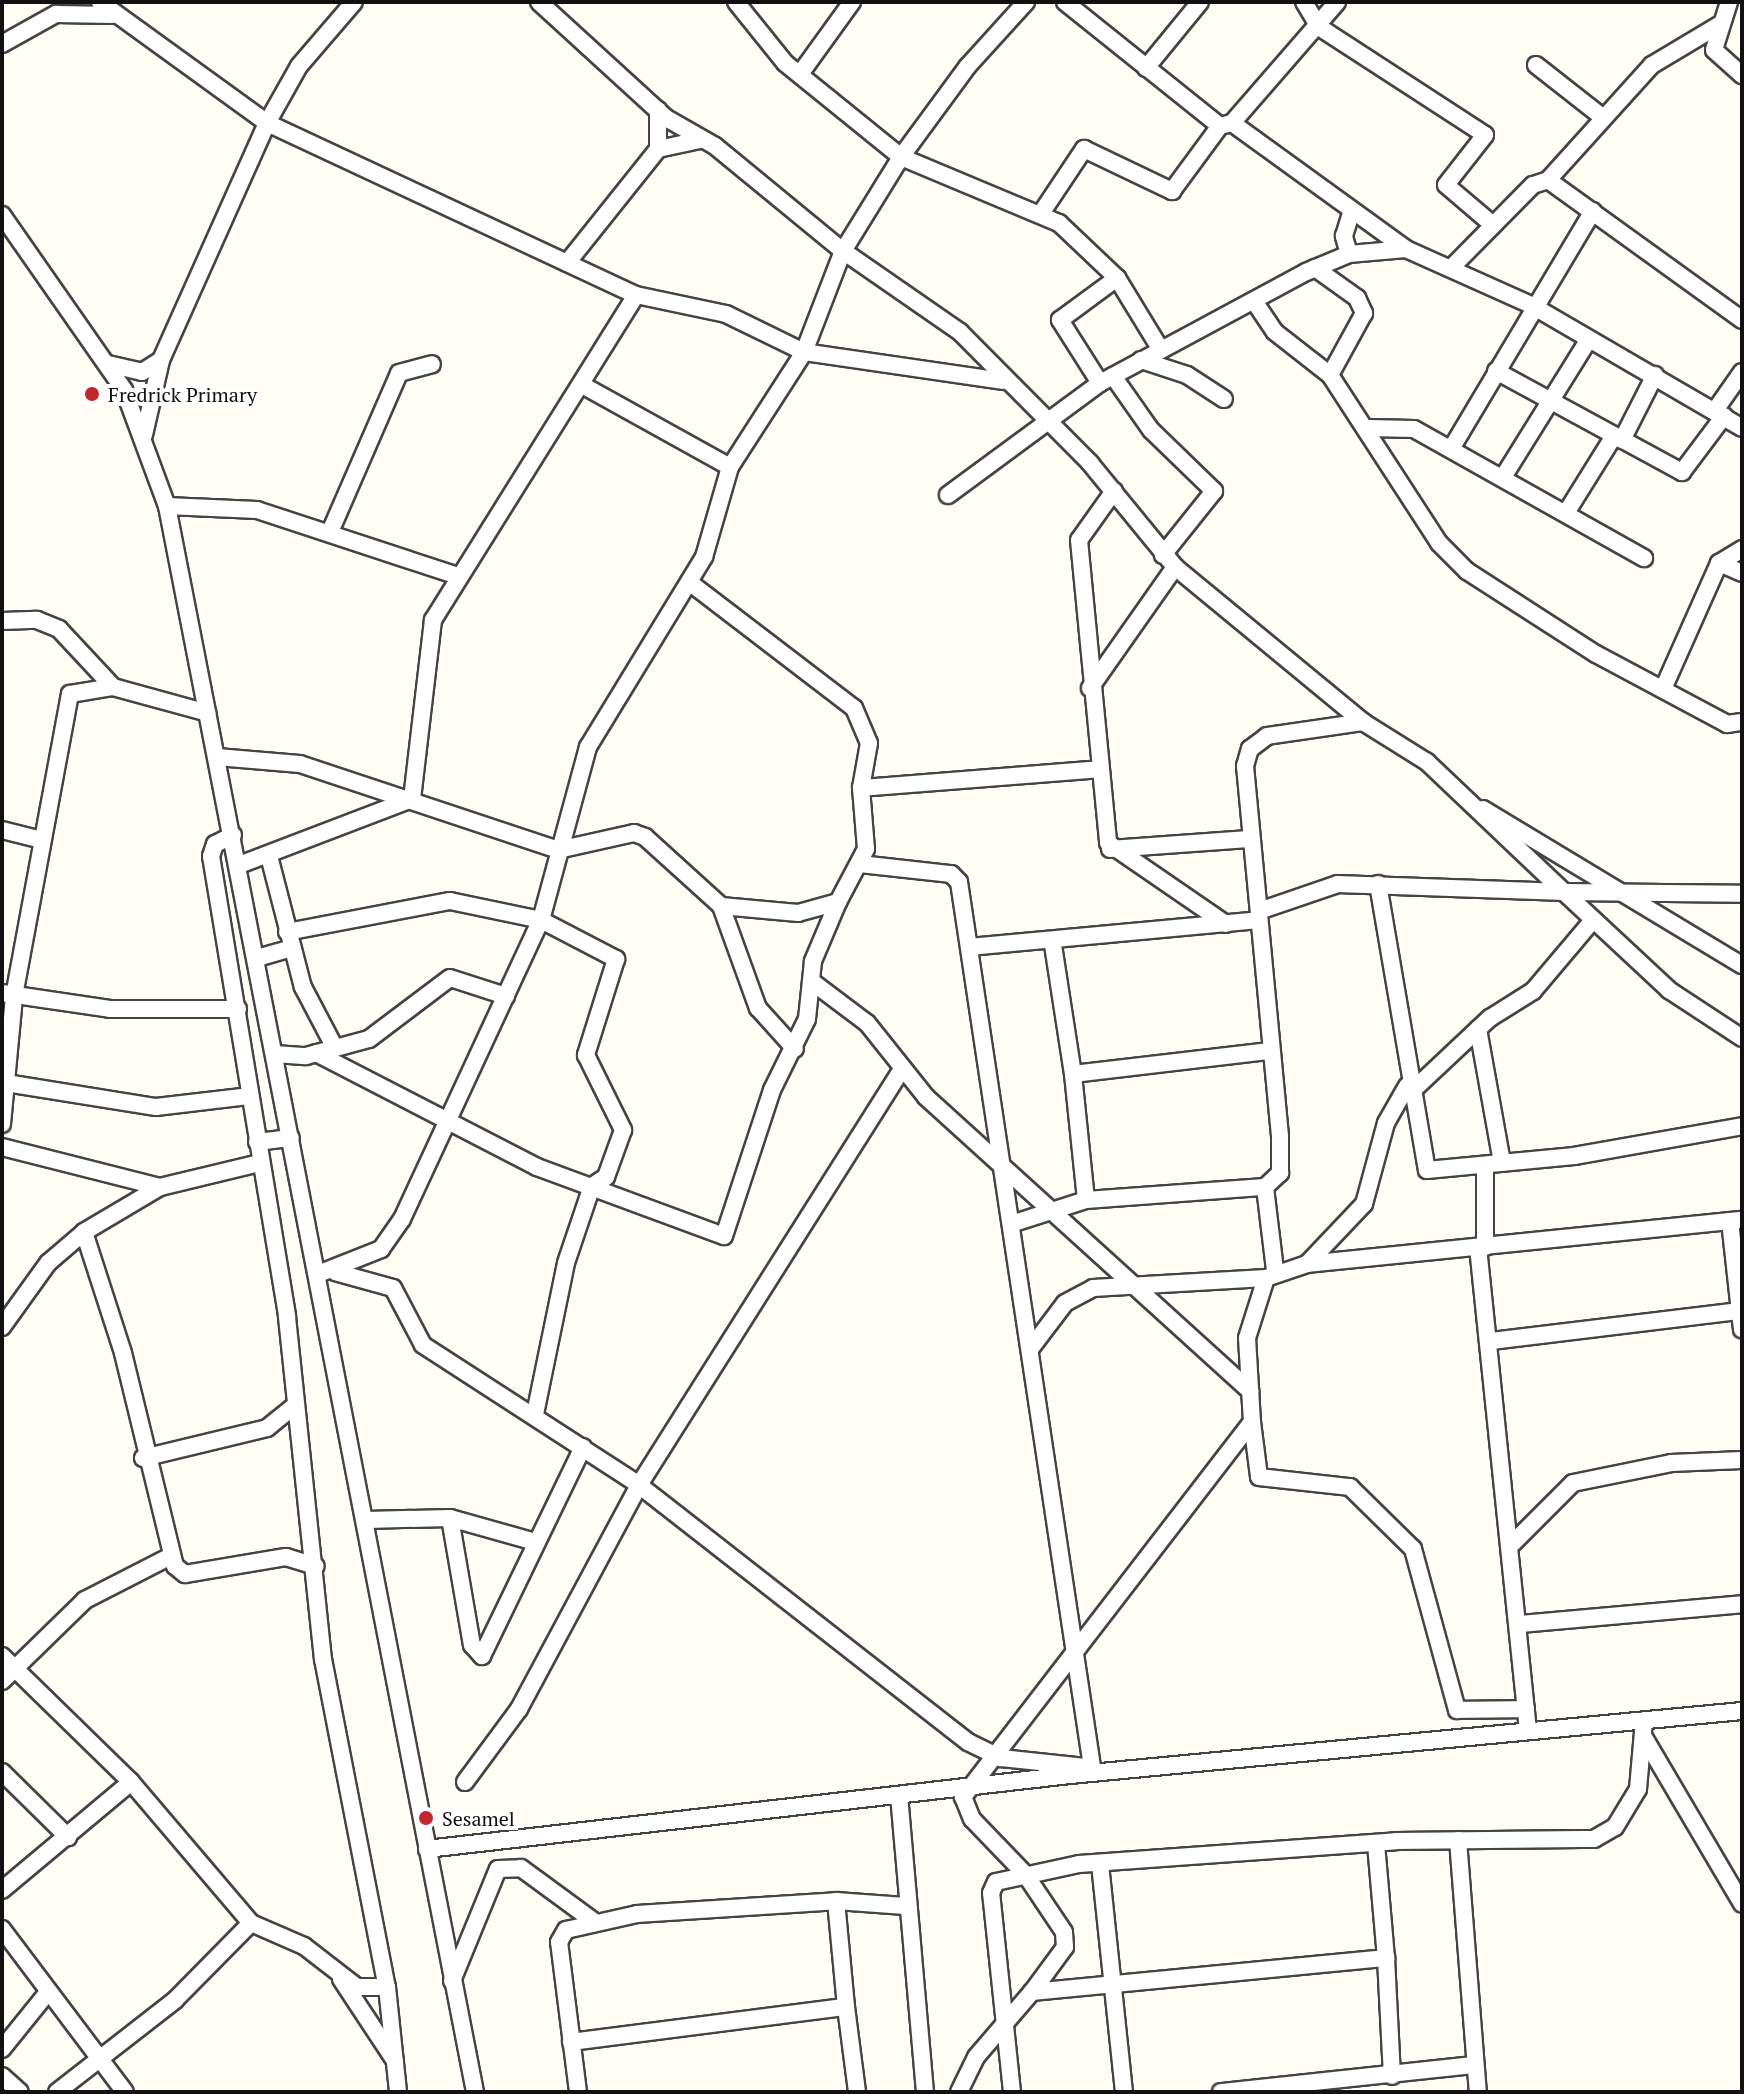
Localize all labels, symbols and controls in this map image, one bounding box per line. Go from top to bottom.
place label: Fredrick Primary [108,382,257,406]
marker: Fredrick Primary [83,385,101,403]
place label: Sesamel [442,1806,515,1830]
marker: Sesamel [417,1809,435,1827]

